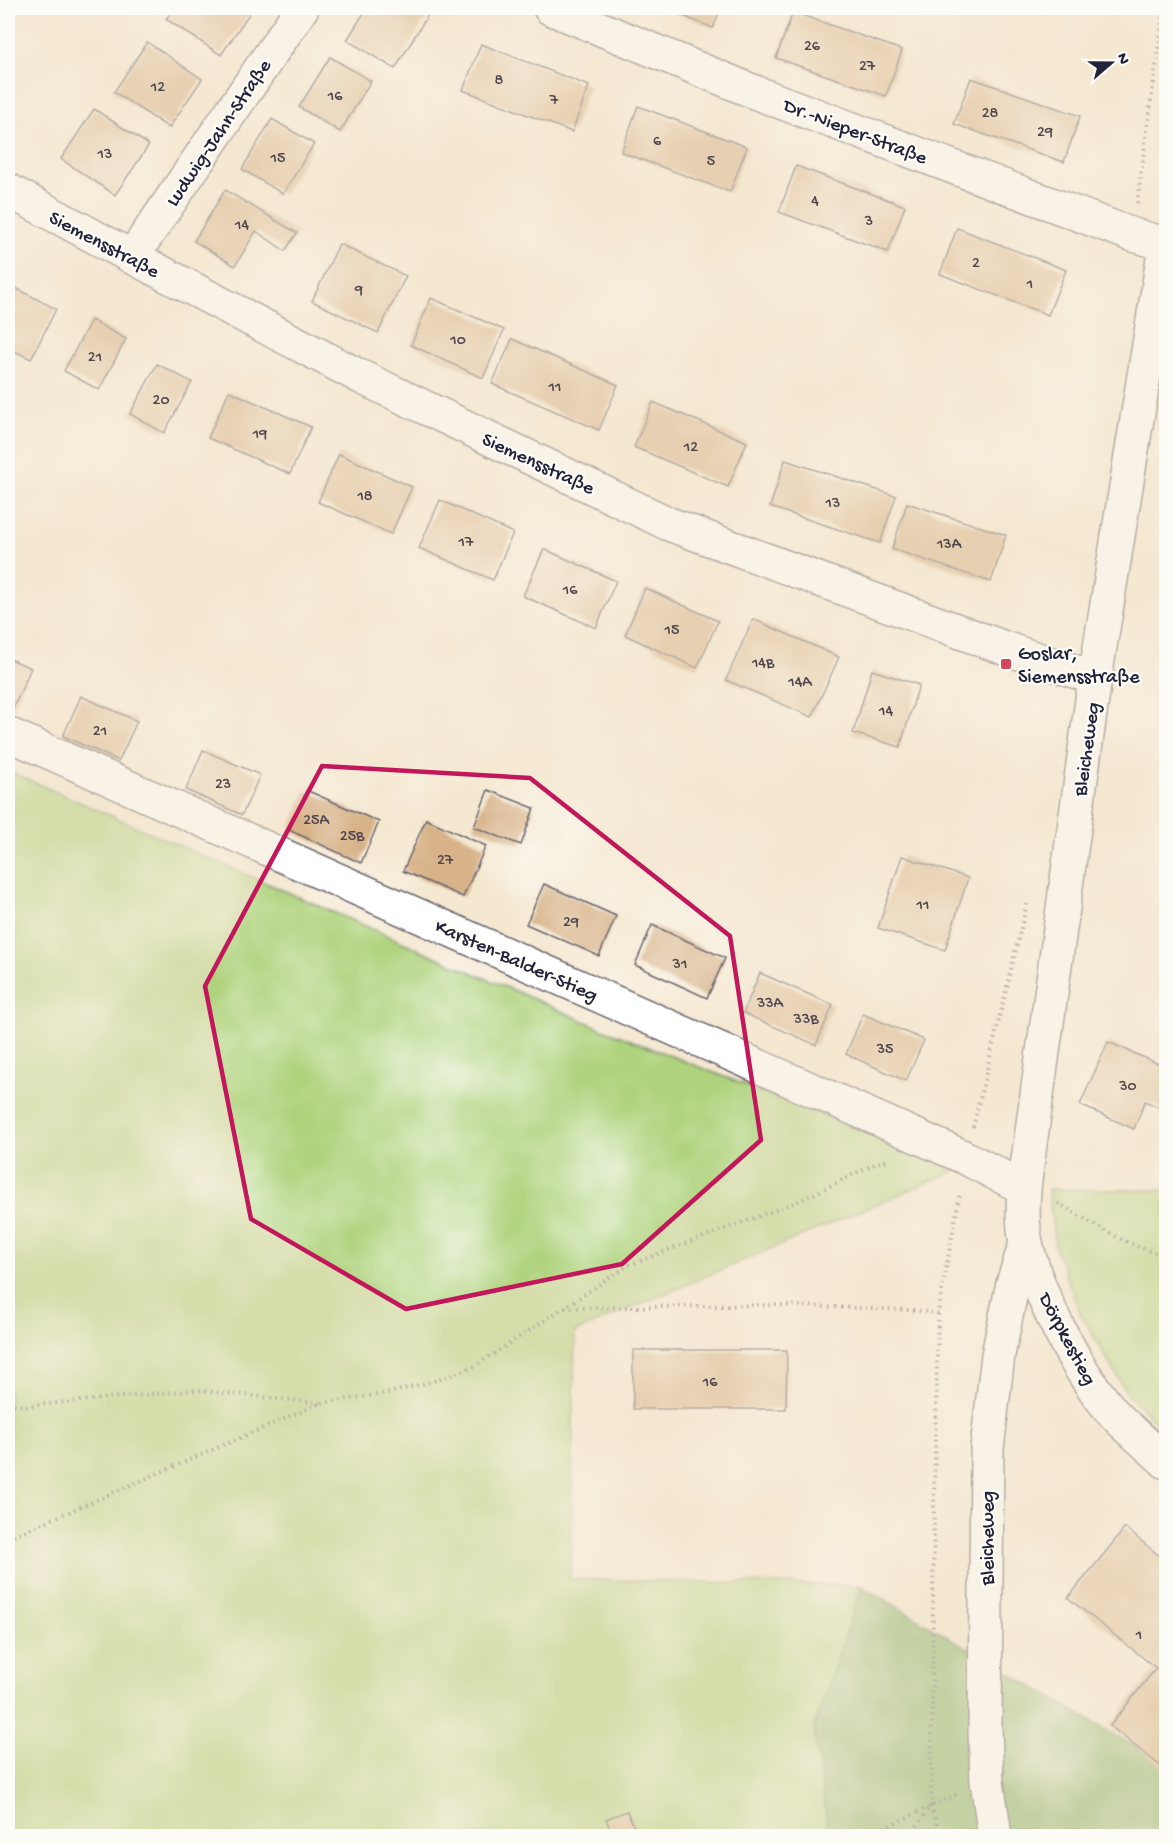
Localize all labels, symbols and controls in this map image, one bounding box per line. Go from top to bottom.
north arrow [1081,33,1141,93]
house number: 26 [804,38,821,57]
text: N [1111,51,1133,68]
street label: Ludwig-Jahn-Straße [162,56,278,212]
house number: 27 [859,58,876,77]
house number: 8 [495,72,504,91]
house number: 12 [150,79,165,98]
house number: 16 [327,88,343,107]
house number: 7 [549,92,559,111]
street label: Dr.-Nieper-Straße [778,95,930,171]
house number: 28 [982,105,999,124]
house number: 29 [1037,124,1053,143]
house number: 6 [653,133,662,152]
house number: 13 [97,146,112,165]
house number: 15 [270,150,285,169]
house number: 5 [707,153,715,172]
house number: 4 [811,193,819,212]
street label: Siemensstraße [44,207,163,285]
house number: 3 [864,213,873,232]
house number: 14 [234,217,249,236]
house number: 2 [972,255,980,274]
house number: 1 [1026,276,1033,295]
house number: 9 [354,282,363,301]
house number: 10 [449,332,466,351]
house number: 21 [88,349,102,368]
house number: 11 [548,379,561,398]
house number: 20 [153,392,169,411]
house number: 19 [252,426,267,445]
street label: Siemensstraße [478,429,598,502]
house number: 12 [683,439,698,458]
house number: 18 [356,488,373,507]
house number: 13 [825,495,840,514]
house number: 17 [458,534,474,553]
house number: 13A [936,536,963,555]
house number: 16 [562,582,578,601]
house number: 15 [664,622,679,641]
place label: Goslar, Siemensstraße [1018,644,1140,690]
house number: 14B [751,655,775,674]
marker: Goslar, Siemensstraße [999,657,1013,671]
house number: 14A [787,674,813,693]
street label: Bleicheweg [1070,701,1106,799]
house number: 14 [878,703,893,722]
house number: 21 [93,723,107,742]
house number: 23 [215,776,231,795]
house number: 25A [303,812,330,831]
house number: 25B [340,828,365,847]
house number: 27 [437,852,454,871]
house number: 11 [916,897,929,916]
house number: 29 [563,914,579,933]
street label: Karsten-Balder-Stieg [431,916,600,1008]
house number: 31 [672,956,687,975]
house number: 33A [756,995,785,1014]
house number: 33B [793,1011,819,1030]
house number: 35 [876,1041,893,1060]
house number: 30 [1118,1078,1137,1097]
street label: Dörpkestieg [1031,1288,1100,1390]
house number: 16 [702,1374,718,1393]
street label: Bleicheweg [978,1491,1001,1586]
house number: 1 [1135,1627,1142,1646]

